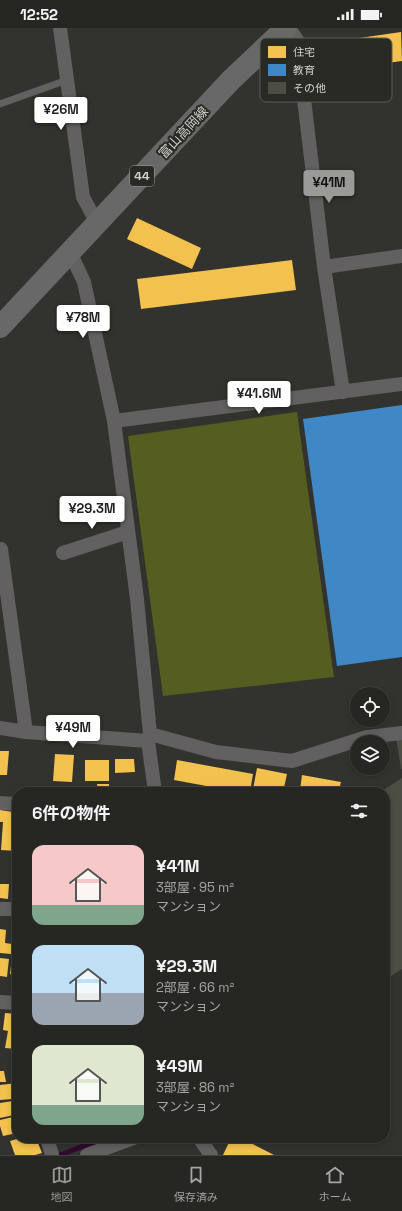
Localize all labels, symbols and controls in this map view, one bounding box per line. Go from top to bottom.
text: 12:52 [20,5,58,24]
legend [260,38,392,102]
text: 住宅 [293,45,315,59]
text: 教育 [293,63,315,77]
text: その他 [293,81,326,95]
pin: ¥26M [37,97,85,131]
text: ¥26M [43,101,79,118]
street label: 富山高岡線 [155,103,212,162]
road number: 44 [130,166,154,186]
pin: ¥41M [305,170,353,204]
text: ¥41M [312,174,346,191]
pin: ¥78M [59,305,107,339]
text: ¥78M [66,309,100,326]
pin: ¥41.6M [226,381,292,415]
text: ¥41.6M [237,385,281,402]
pin: ¥29.3M [59,496,125,530]
text: ¥29.3M [69,500,115,517]
map controls [350,687,390,775]
button: locate [350,687,390,727]
pin: ¥49M [49,715,97,749]
text: ¥49M [55,719,91,736]
button: layers [350,735,390,775]
icon: filters [348,800,370,822]
text: 6件の物件 [32,802,111,824]
text: ¥41M [156,855,199,877]
icon: home [64,861,112,909]
text: 3部屋 · 95 m² [156,879,234,896]
text: マンション [156,898,221,915]
text: ¥29.3M [156,955,217,977]
icon: home [64,961,112,1009]
text: 2部屋 · 66 m² [156,979,234,996]
text: マンション [156,998,221,1015]
text: ¥49M [156,1055,203,1077]
icon: home [64,1061,112,1109]
text: 3部屋 · 86 m² [156,1079,234,1096]
text: マンション [156,1098,221,1115]
tab: 地図 [51,1164,73,1204]
tab: 保存済み [174,1164,218,1204]
tab: ホーム [319,1164,351,1204]

